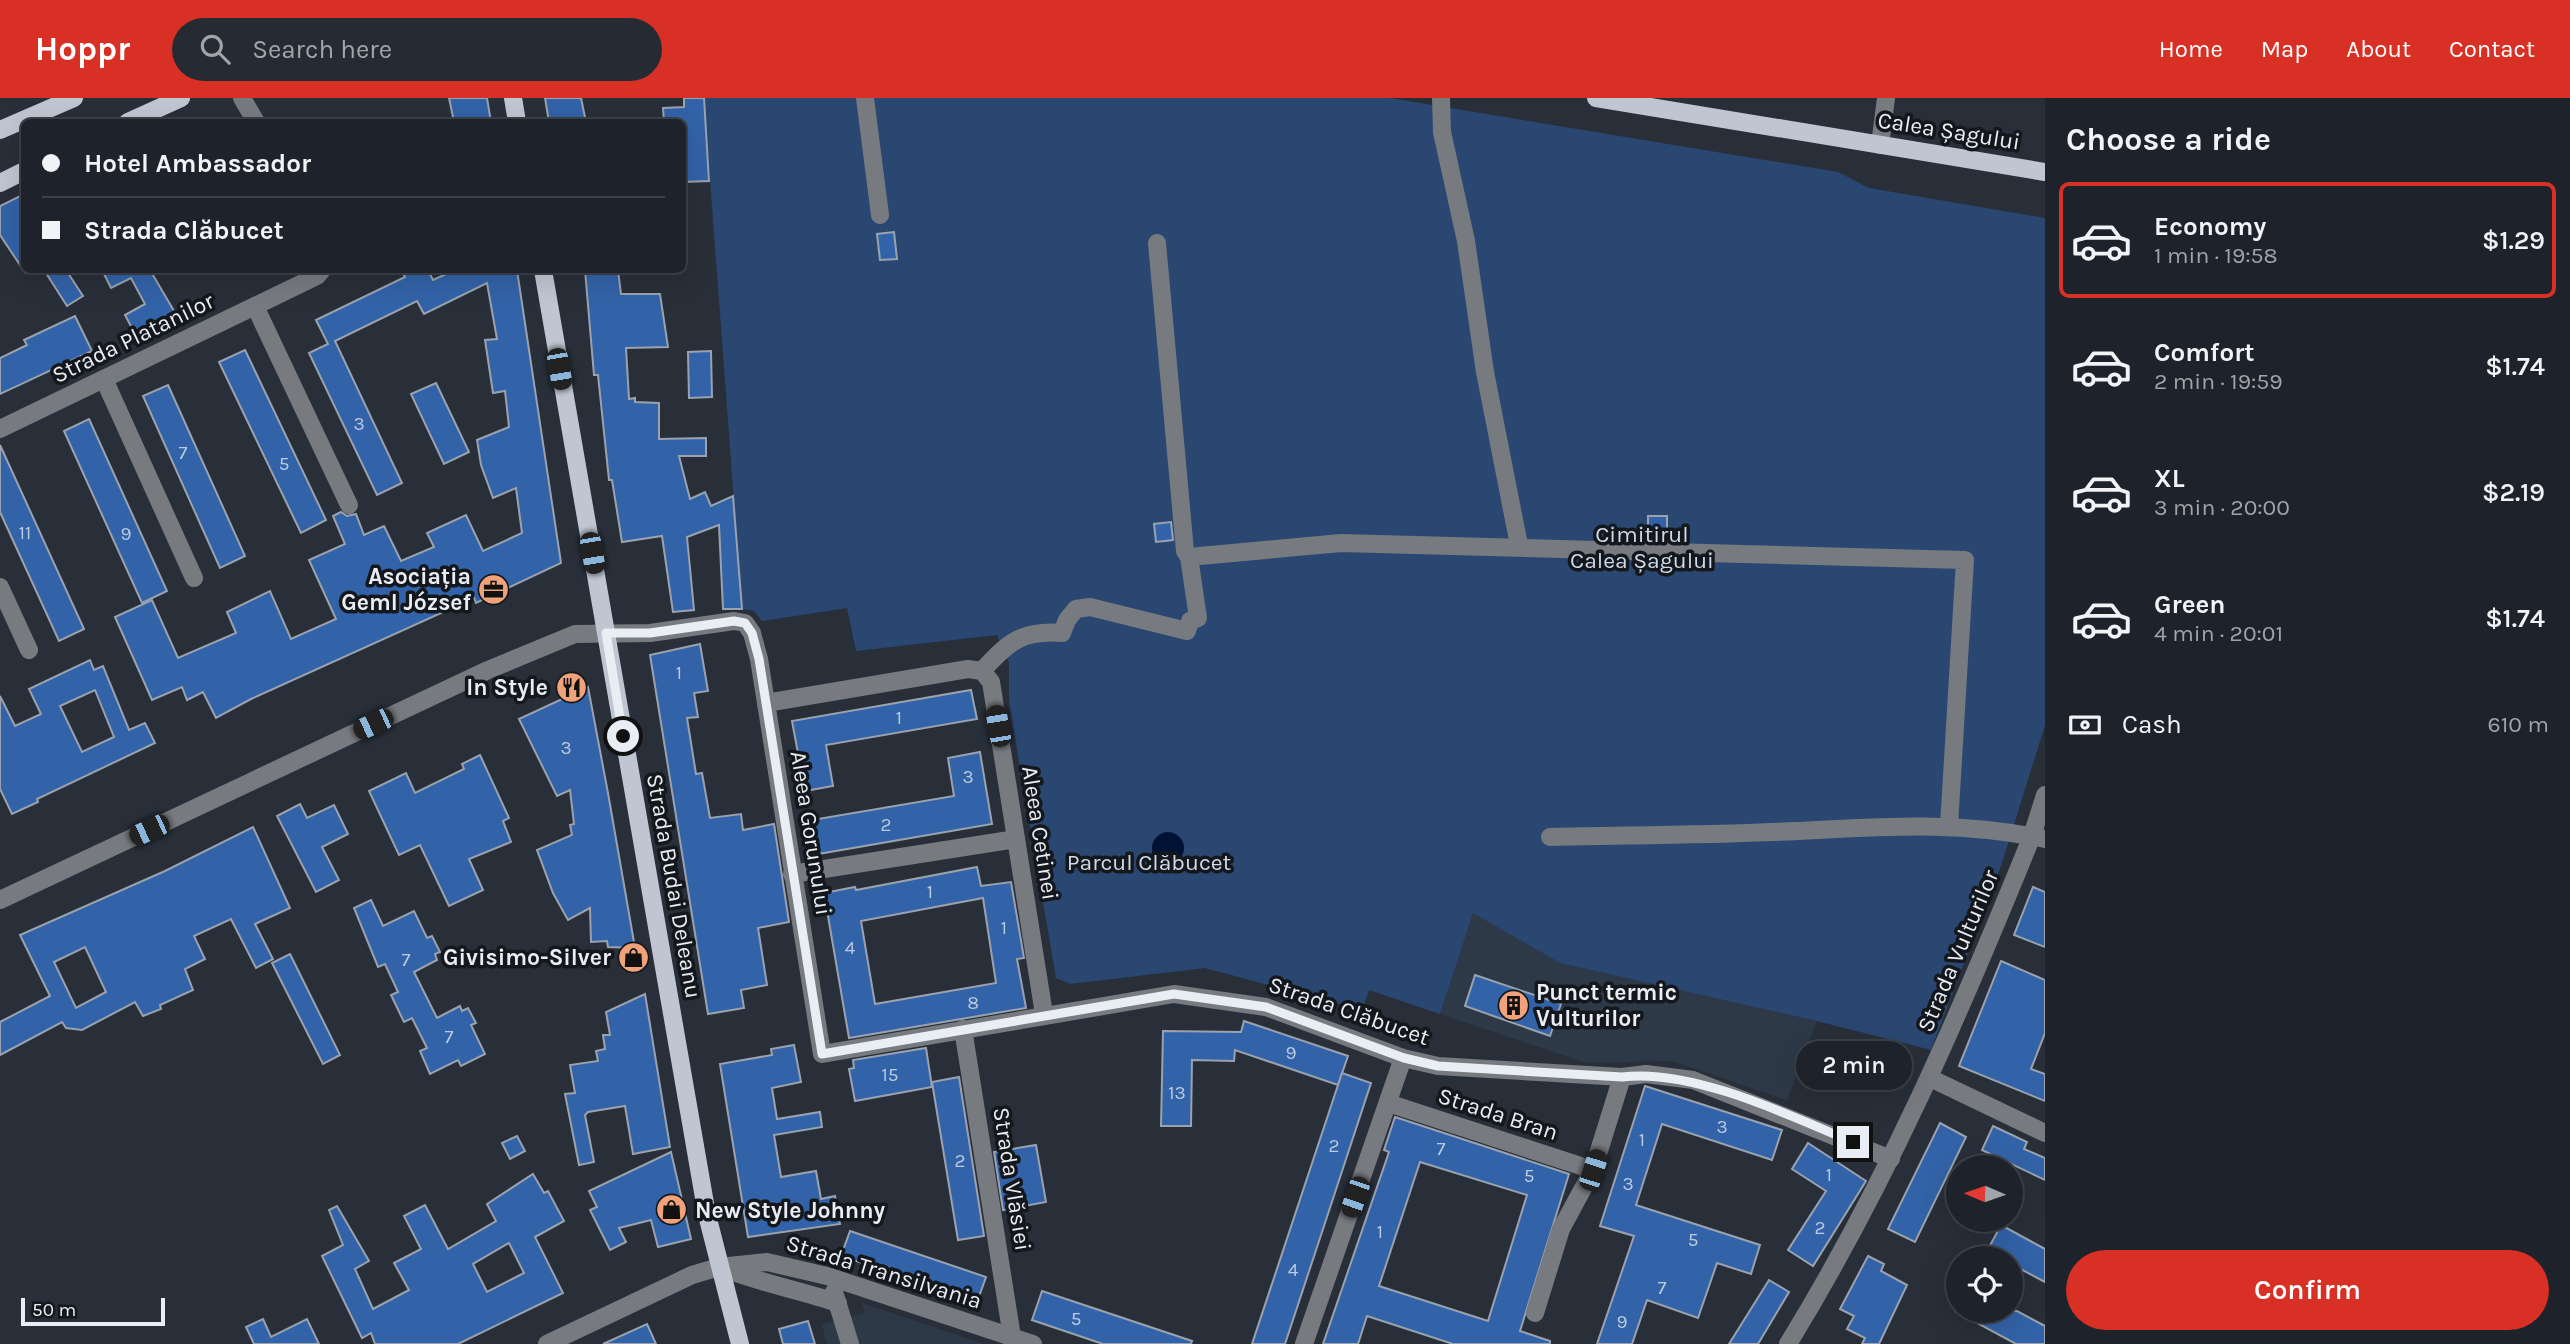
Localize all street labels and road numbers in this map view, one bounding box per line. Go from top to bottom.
street label: Calea Șagului [1876,106,2022,156]
street label: Strada Platanilor [48,287,219,389]
street label: Aleea Gorunului [785,749,837,917]
street label: Aleea Cetinei [1016,764,1064,902]
street label: Strada Budai Deleanu [641,771,707,1001]
street label: Strada Vulturilor [1912,865,2005,1036]
street label: Strada Clăbucet [1265,971,1433,1051]
street label: Strada Bran [1435,1082,1561,1146]
street label: Strada Vlăsiei [987,1105,1037,1253]
street label: Strada Transilvania [783,1229,985,1315]

